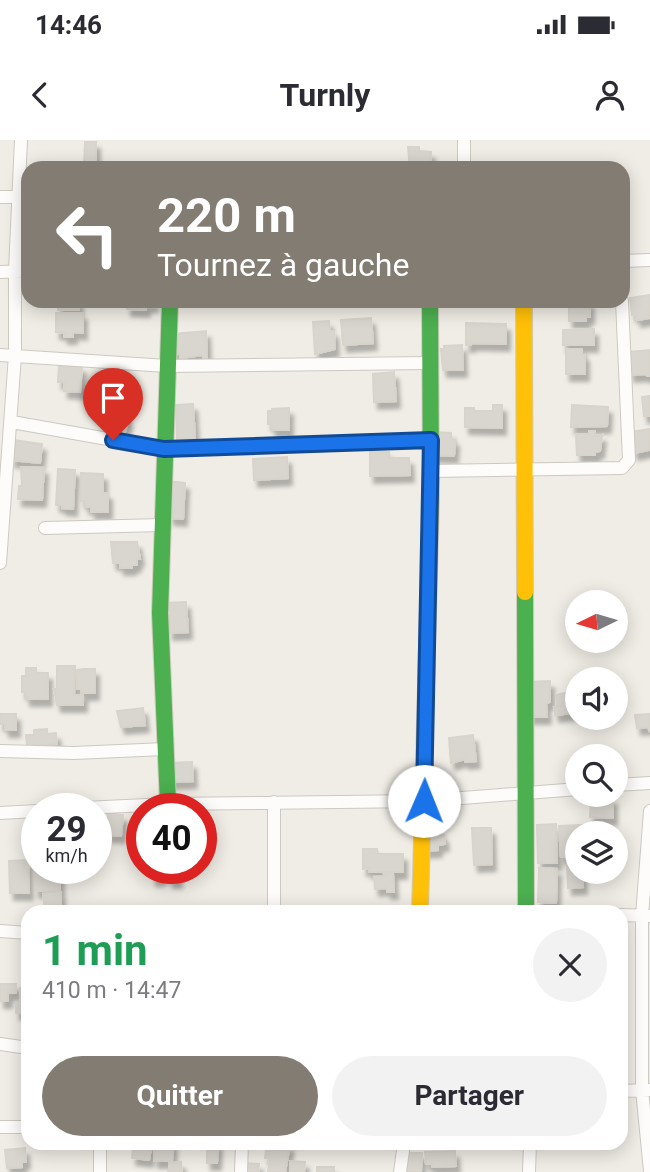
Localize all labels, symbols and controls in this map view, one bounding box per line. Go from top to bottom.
text: 14:46 [35,10,102,40]
icon: back [21,76,59,114]
text: Turnly [280,76,370,114]
icon: person [591,76,629,114]
text: 220 m [157,187,296,244]
icon: left [42,189,133,280]
text: Tournez à gauche [157,246,409,284]
pin [83,368,143,440]
icon: arrive [94,379,132,417]
north arrow [565,590,628,653]
map controls [565,590,628,884]
button: sound [565,667,628,730]
button: search [565,744,628,807]
position arrow [387,764,461,838]
speed limit sign: 40 [126,793,217,884]
text: 29 [46,809,87,850]
button: layers [565,821,628,884]
text: km/h [45,845,88,866]
text: 1 min [42,926,148,975]
button: close [533,928,607,1002]
text: 410 m · 14:47 [42,977,181,1004]
button: Quitter [42,1056,318,1136]
button: Partager [332,1056,607,1136]

